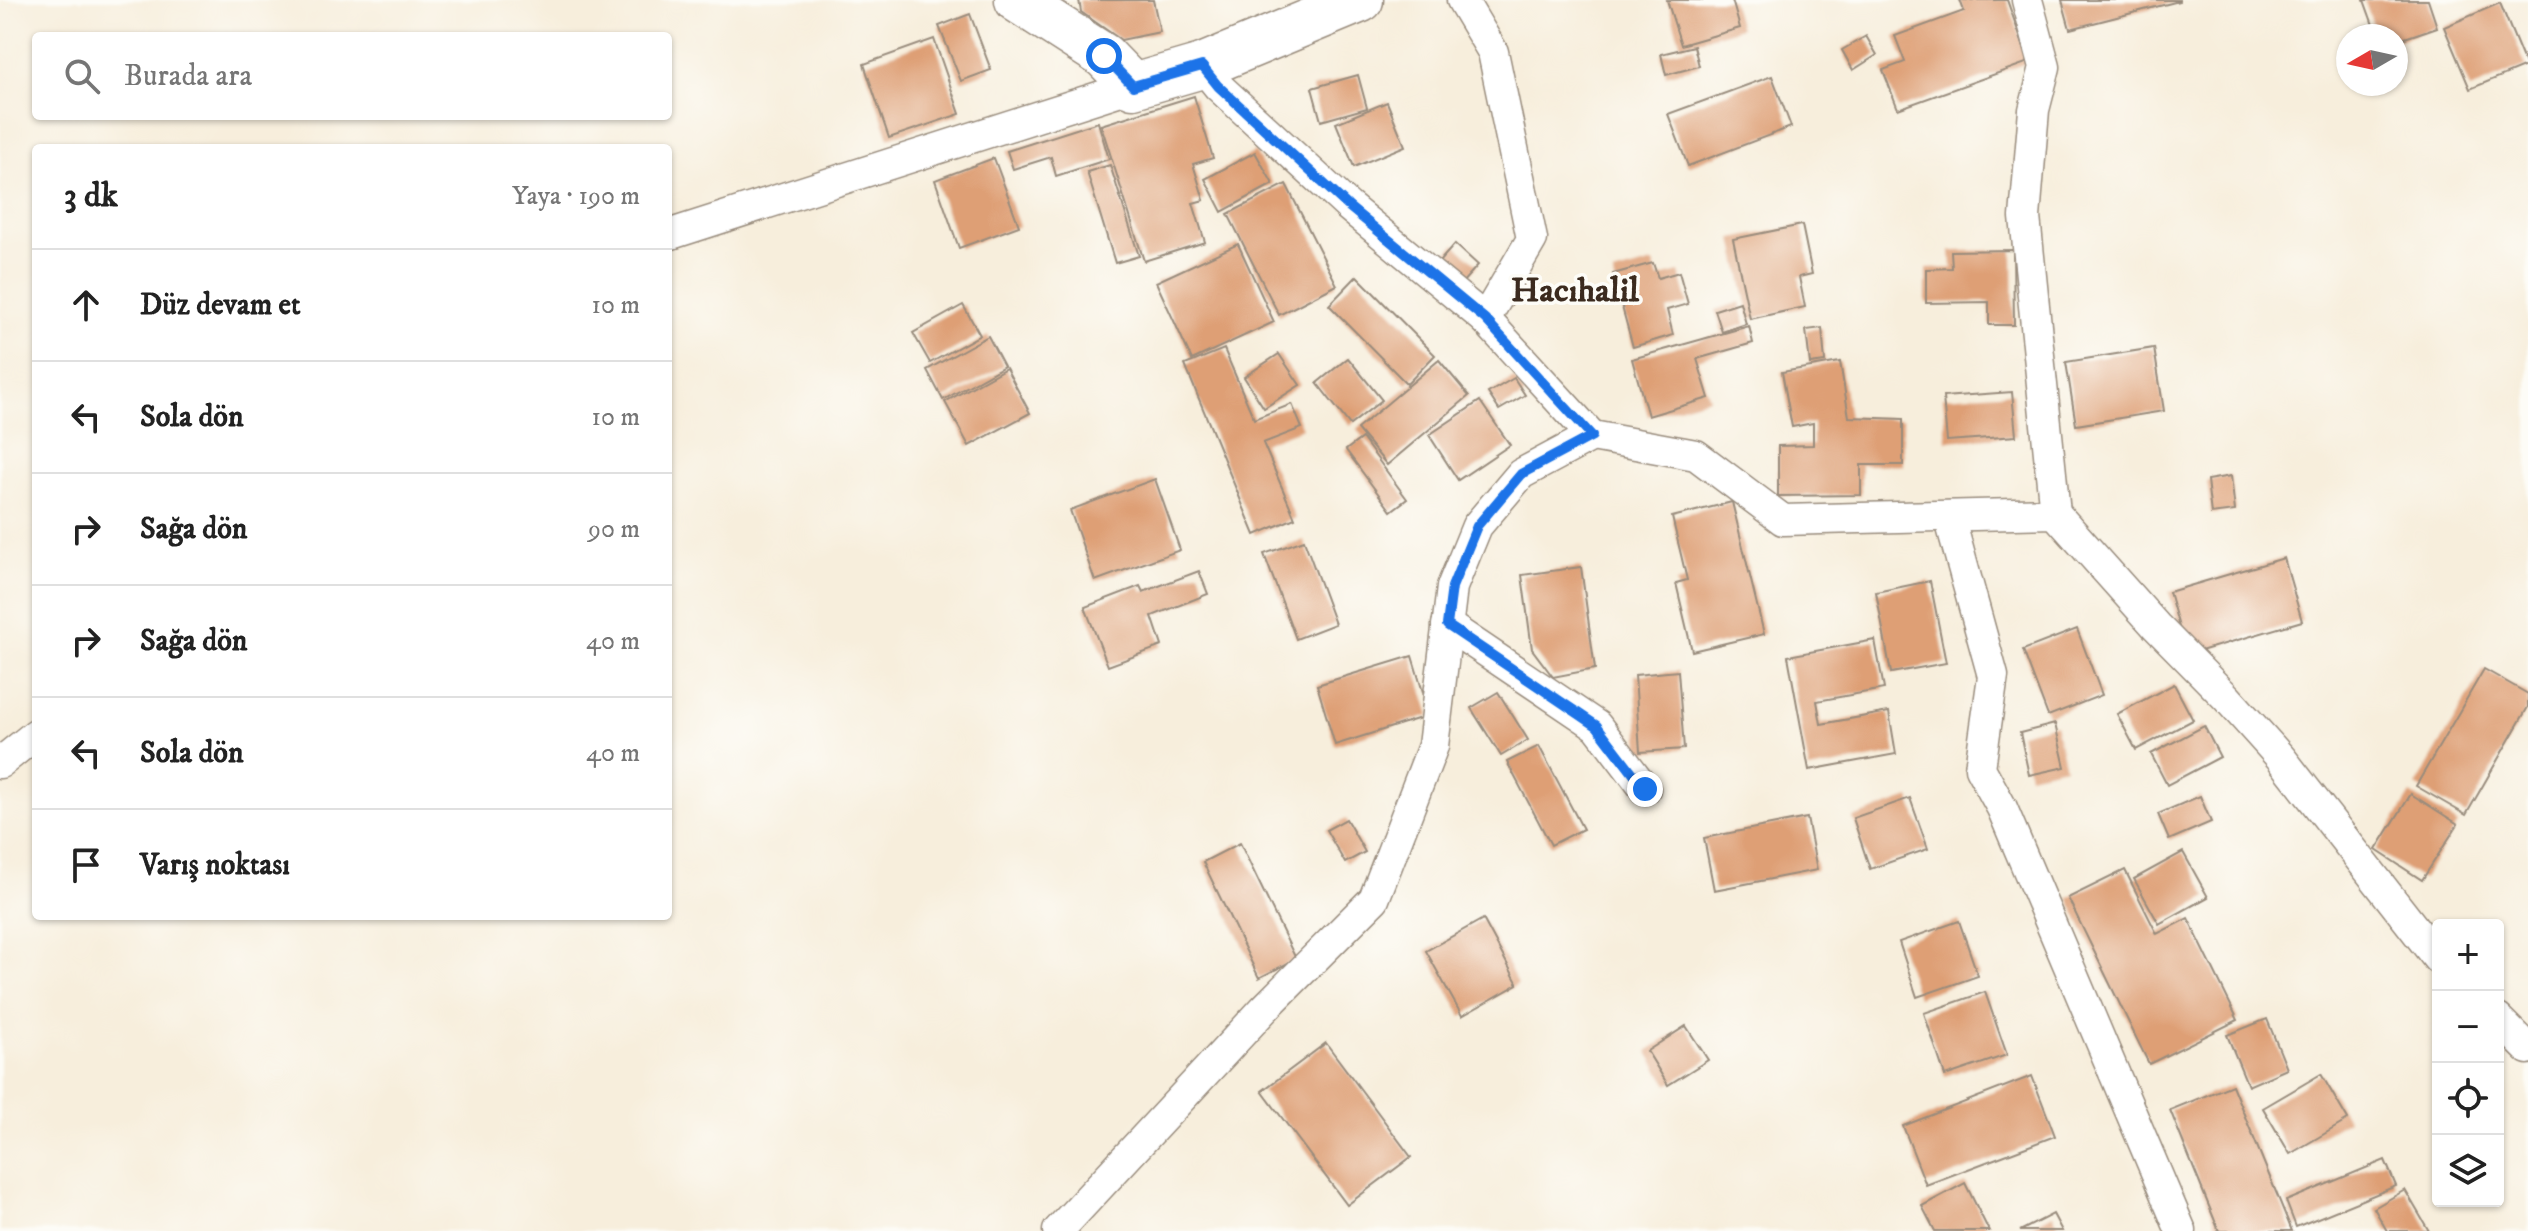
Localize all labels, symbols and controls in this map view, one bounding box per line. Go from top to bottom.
north arrow [2336,24,2408,96]
search box [32,32,672,120]
route start [1086,38,1122,74]
icon: search [60,54,104,98]
text: Burada ara [124,58,252,95]
text: 3 dk [64,175,118,217]
text: Yaya · 190 m [512,180,640,213]
district label: Hacıhalil [1511,270,1640,312]
icon: ahead [64,283,108,327]
text: Düz devam et [140,287,301,324]
text: 10 m [591,289,640,322]
icon: left [64,395,108,439]
text: Sola dön [140,399,244,436]
text: 10 m [591,401,640,434]
icon: right [64,507,108,551]
text: Sağa dön [140,511,248,548]
text: 90 m [588,513,640,546]
icon: right [64,619,108,663]
text: Sağa dön [140,623,248,660]
text: 40 m [586,625,640,658]
icon: left [64,731,108,775]
text: Sola dön [140,735,244,772]
text: 40 m [586,737,640,770]
route end [1627,771,1663,807]
icon: arrive [64,843,108,887]
text: Varış noktası [140,847,290,884]
map controls [2432,919,2504,1207]
button: + [2432,919,2504,991]
button: − [2432,991,2504,1063]
button: locate [2432,1063,2504,1135]
button: layers [2432,1135,2504,1207]

